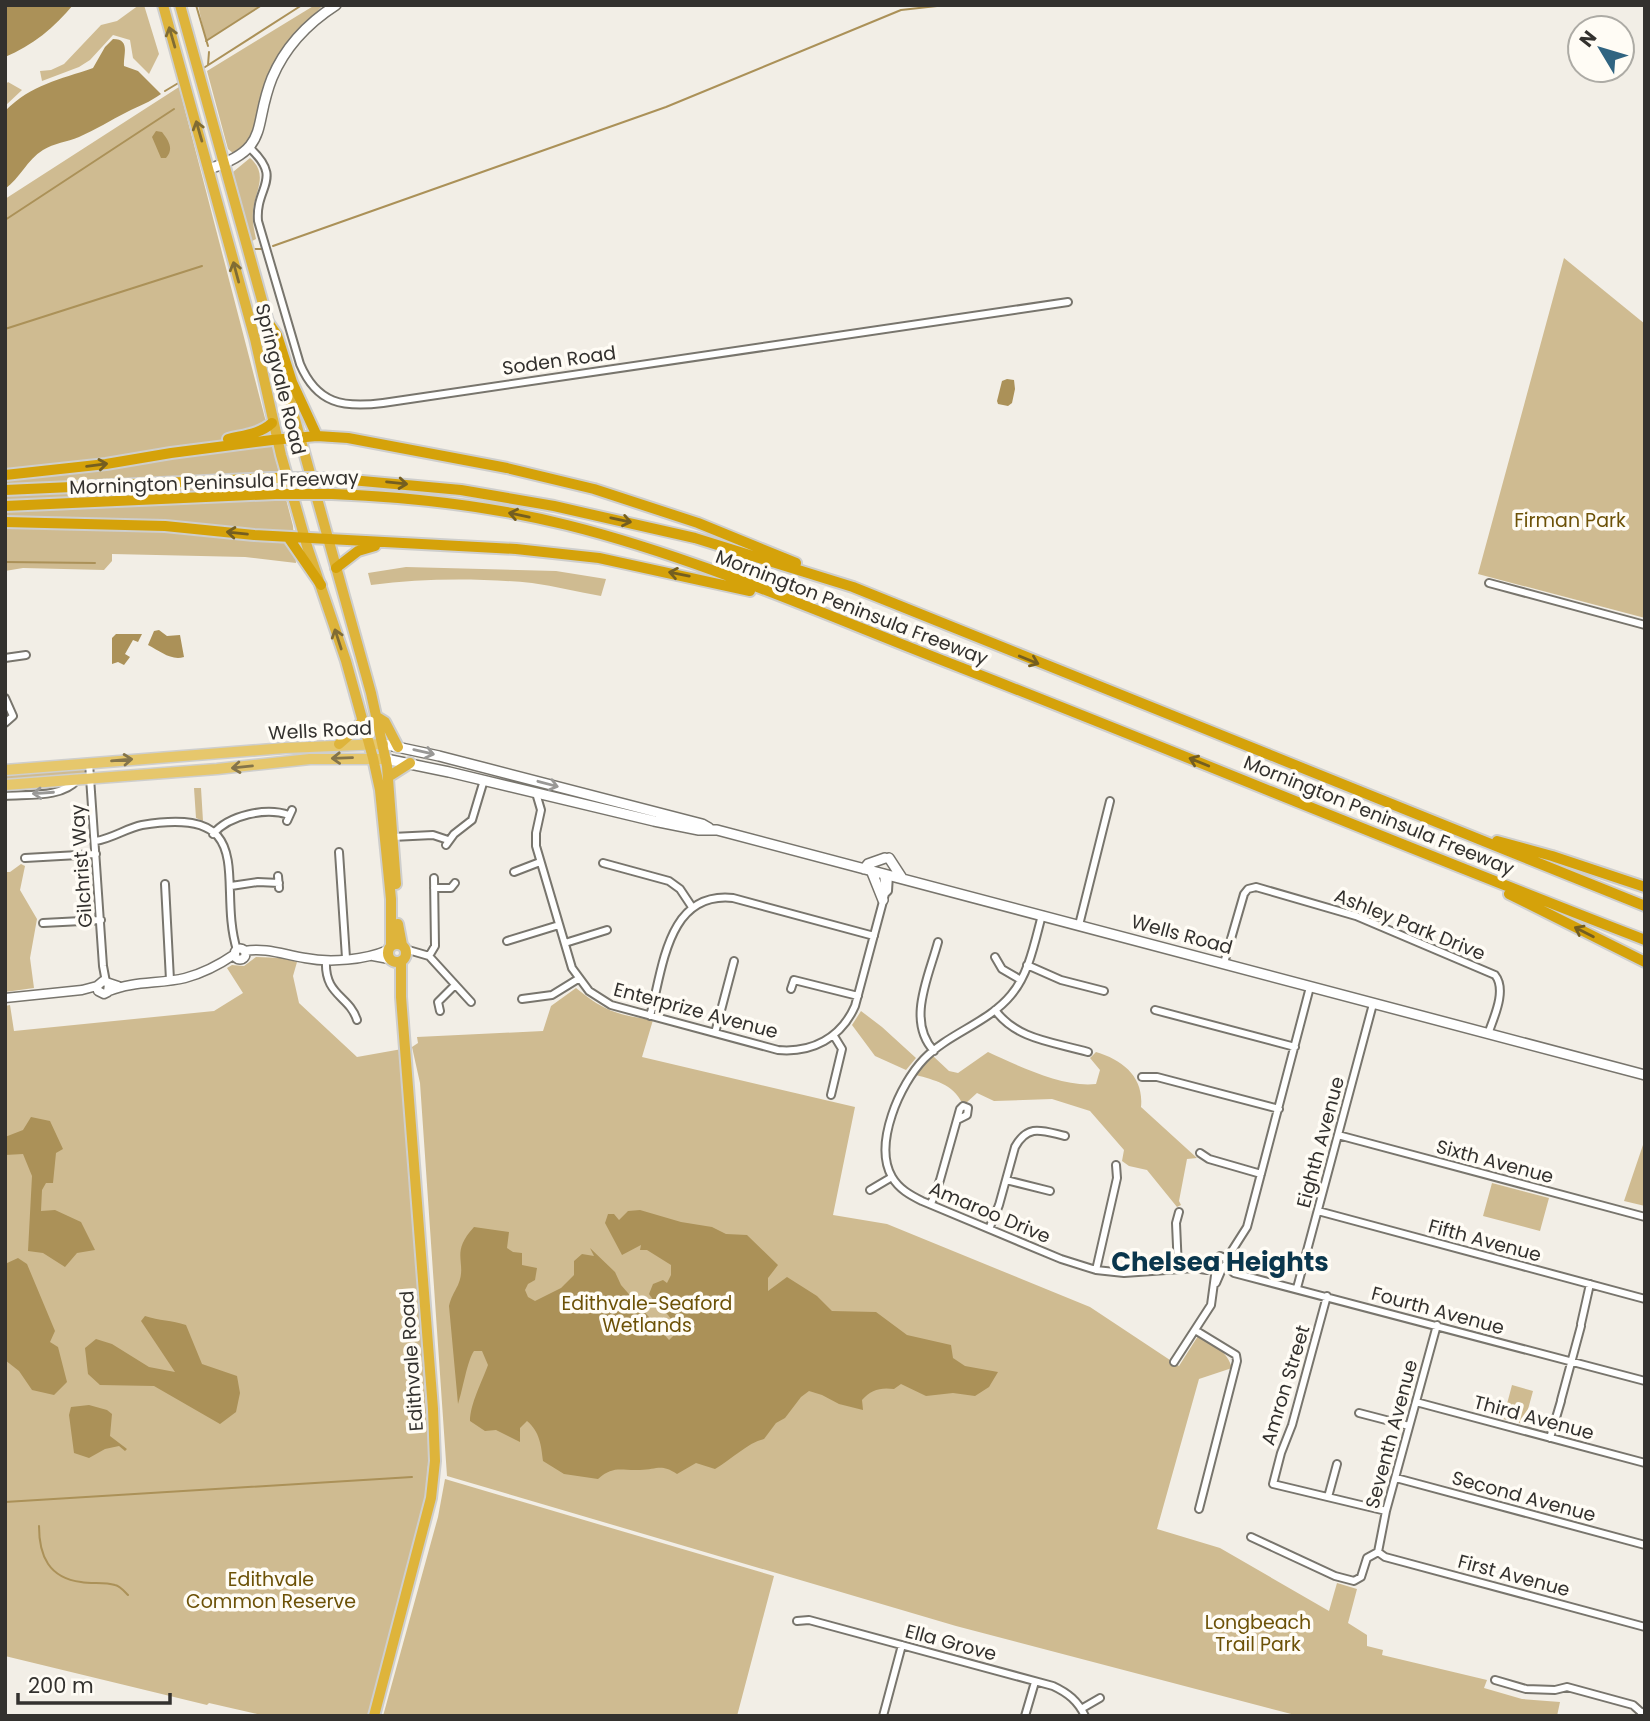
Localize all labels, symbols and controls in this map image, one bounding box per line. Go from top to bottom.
north arrow [1566,14,1636,84]
text: N [1573,25,1603,53]
one-way arrow [165,26,178,48]
one-way arrow [191,120,204,142]
one-way arrow [229,261,242,284]
street label: Springvale Road [249,301,312,458]
street label: Soden Road [500,339,618,382]
one-way arrow [86,458,108,471]
street label: Mornington Peninsula Freeway [69,464,359,501]
one-way arrow [385,477,408,490]
one-way arrow [508,507,531,521]
park label: Firman Park [1514,507,1626,534]
one-way arrow [609,514,632,527]
one-way arrow [226,526,249,539]
street label: Mornington Peninsula Freeway [712,543,992,672]
one-way arrow [668,567,691,581]
one-way arrow [331,628,344,650]
one-way arrow [1018,654,1040,667]
street label: Wells Road [267,714,373,747]
one-way arrow [412,746,435,760]
street label: Mornington Peninsula Freeway [1240,749,1518,882]
one-way arrow [330,752,353,765]
one-way arrow [110,753,133,766]
one-way arrow [1189,754,1211,767]
one-way arrow [231,760,254,773]
one-way arrow [536,778,558,791]
one-way arrow [33,787,55,800]
street label: Gilchrist Way [64,803,99,929]
street label: Ashley Park Drive [1330,882,1489,967]
street label: Wells Road [1128,908,1236,961]
one-way arrow [1574,925,1595,938]
street label: Enterprize Avenue [611,976,781,1045]
street label: Eighth Avenue [1290,1073,1351,1211]
street label: Sixth Avenue [1433,1133,1557,1190]
street label: Amaroo Drive [925,1175,1055,1250]
street label: Fifth Avenue [1425,1212,1544,1269]
district label: Chelsea Heights [1111,1244,1329,1280]
street label: Fourth Avenue [1368,1280,1507,1341]
street label: Edithvale Road [393,1290,430,1432]
park label: Edithvale-Seaford Wetlands [562,1290,732,1339]
street label: Amron Street [1254,1322,1317,1449]
street label: Seventh Avenue [1359,1357,1424,1512]
street label: Third Avenue [1471,1388,1597,1447]
street label: Second Avenue [1449,1464,1599,1529]
street label: First Avenue [1455,1548,1573,1603]
park label: Edithvale Common Reserve [186,1566,356,1615]
park label: Longbeach Trail Park [1205,1609,1311,1658]
street label: Ella Grove [902,1617,1000,1668]
scale bar [18,1662,170,1706]
text: 200 m [28,1671,94,1700]

